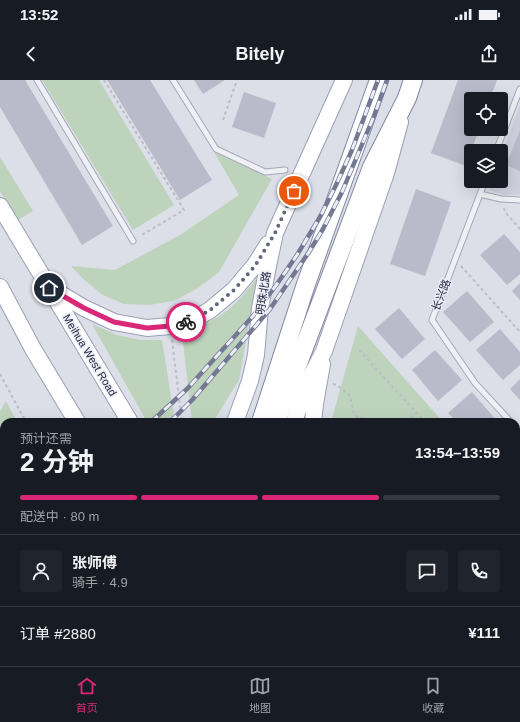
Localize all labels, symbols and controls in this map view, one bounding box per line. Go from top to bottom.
text: 13:52 [20,6,58,23]
icon: back [20,43,42,65]
icon: share [478,43,500,65]
text: Bitely [235,44,285,64]
map controls [464,92,508,188]
button: locate [464,92,508,136]
button: layers [464,144,508,188]
pin [277,174,311,208]
icon: bag [283,180,305,202]
street label: 明珠北路 [254,270,272,316]
pin [32,271,66,305]
icon: home [38,277,60,299]
street label: 长兴路 [429,277,453,313]
courier [166,302,206,342]
icon: bike [175,311,197,333]
street label: Meihua West Road [61,312,119,398]
text: 预计还需 [20,431,72,446]
text: 13:54–13:59 [415,444,500,461]
text: 2 分钟 [20,447,94,477]
text: 配送中 · 80 m [20,509,99,524]
button: person [20,550,62,592]
button: chat [406,550,448,592]
button: phone [458,550,500,592]
text: 张师傅 [72,554,117,571]
text: 骑手 · 4.9 [72,575,128,590]
text: ¥111 [468,624,500,641]
text: 订单 #2880 [20,625,96,642]
tab: 首页 [76,675,98,715]
tab: 地图 [249,675,271,715]
tab: 收藏 [422,675,444,715]

